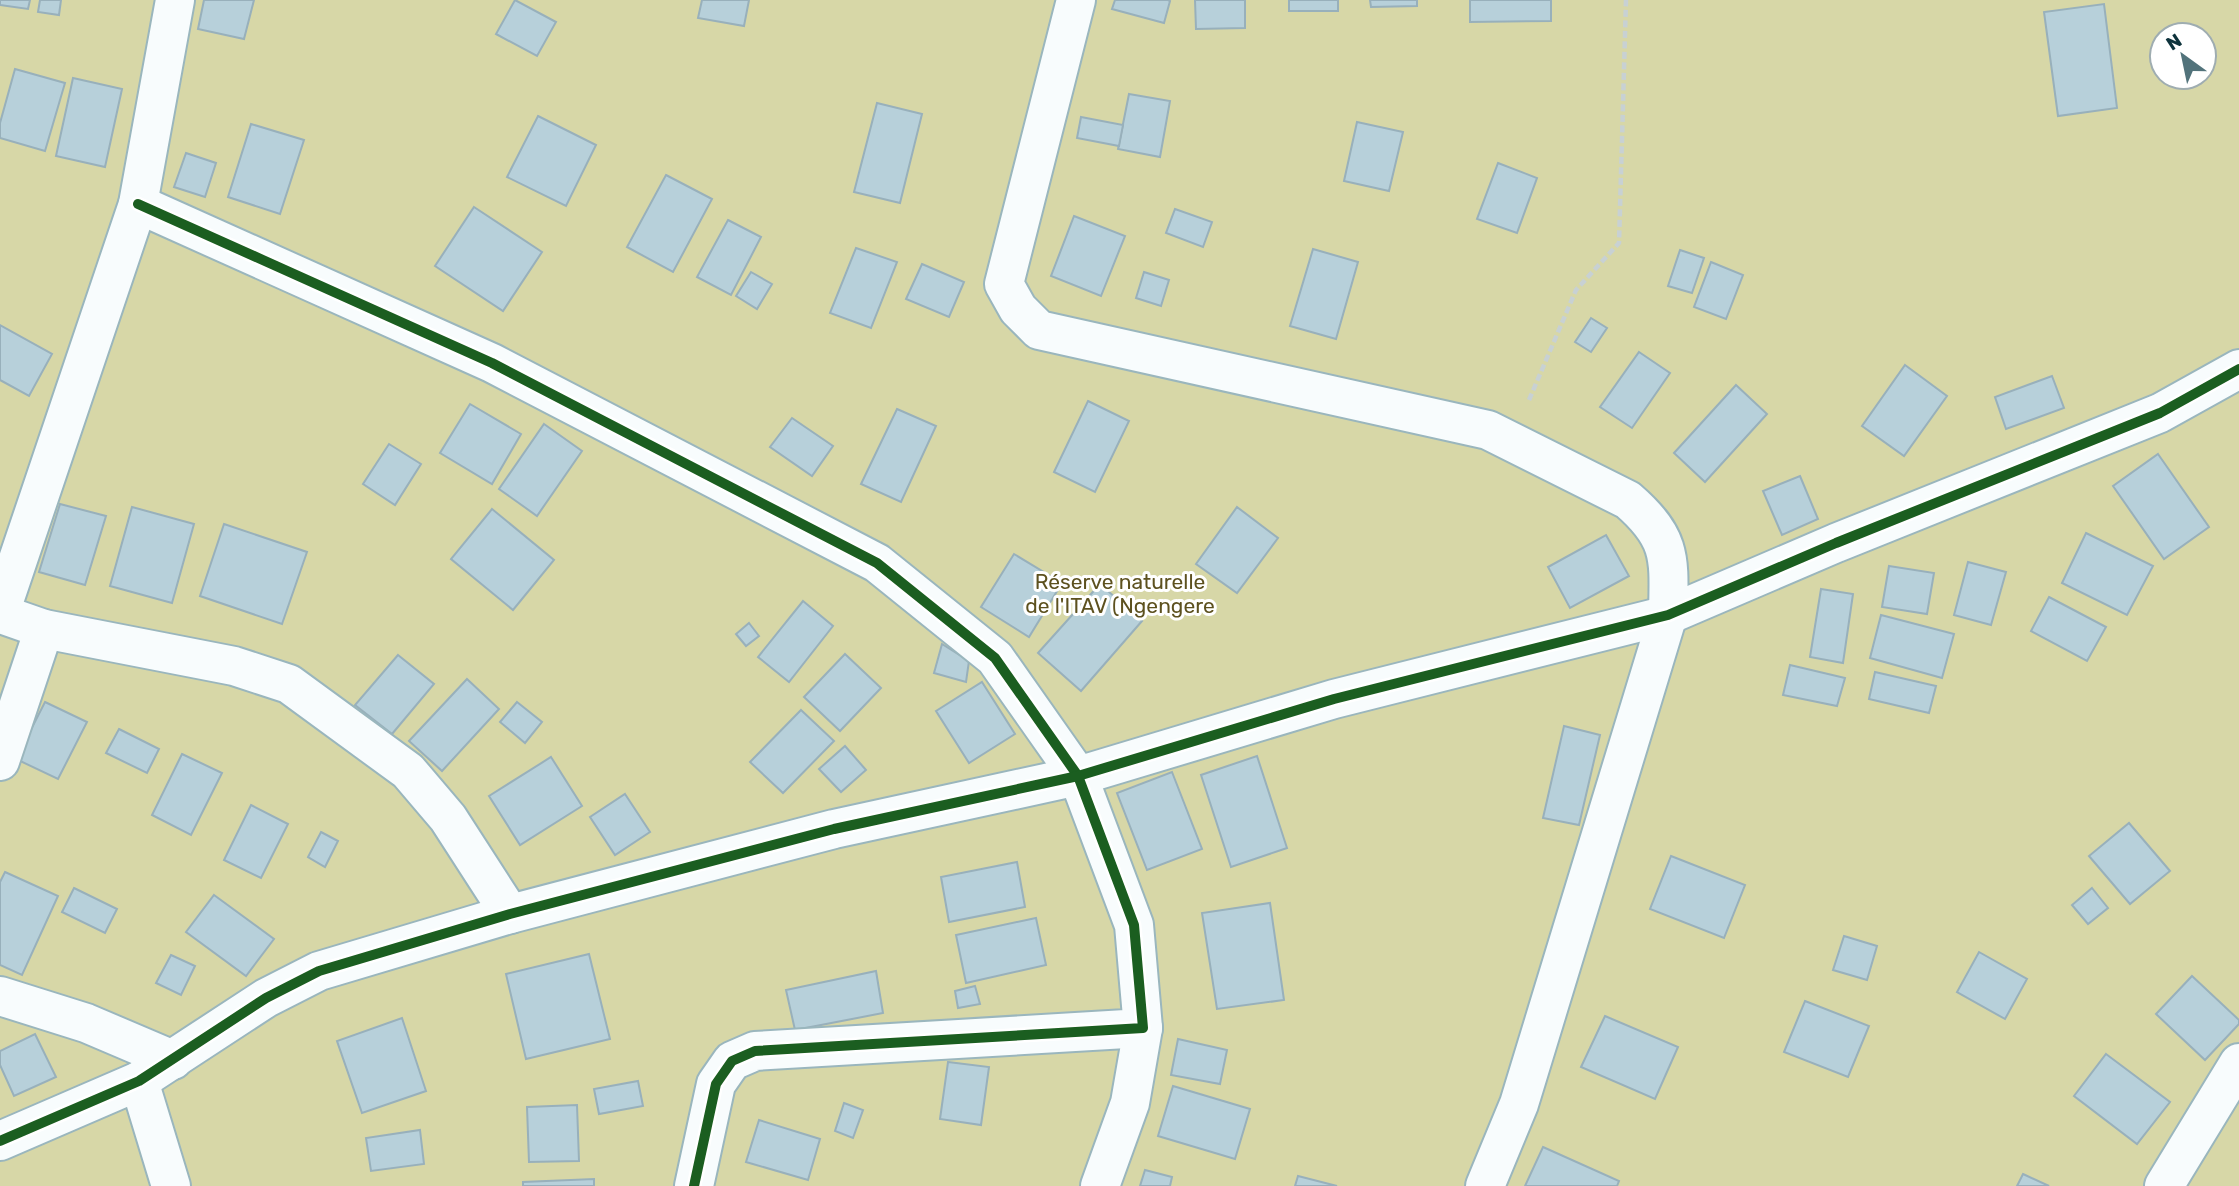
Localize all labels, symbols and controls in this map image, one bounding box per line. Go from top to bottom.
north arrow [2148,21,2218,91]
text: N [2162,29,2186,56]
park label: Réserve naturelle de l'ITAV (Ngengere [1025,569,1215,618]

